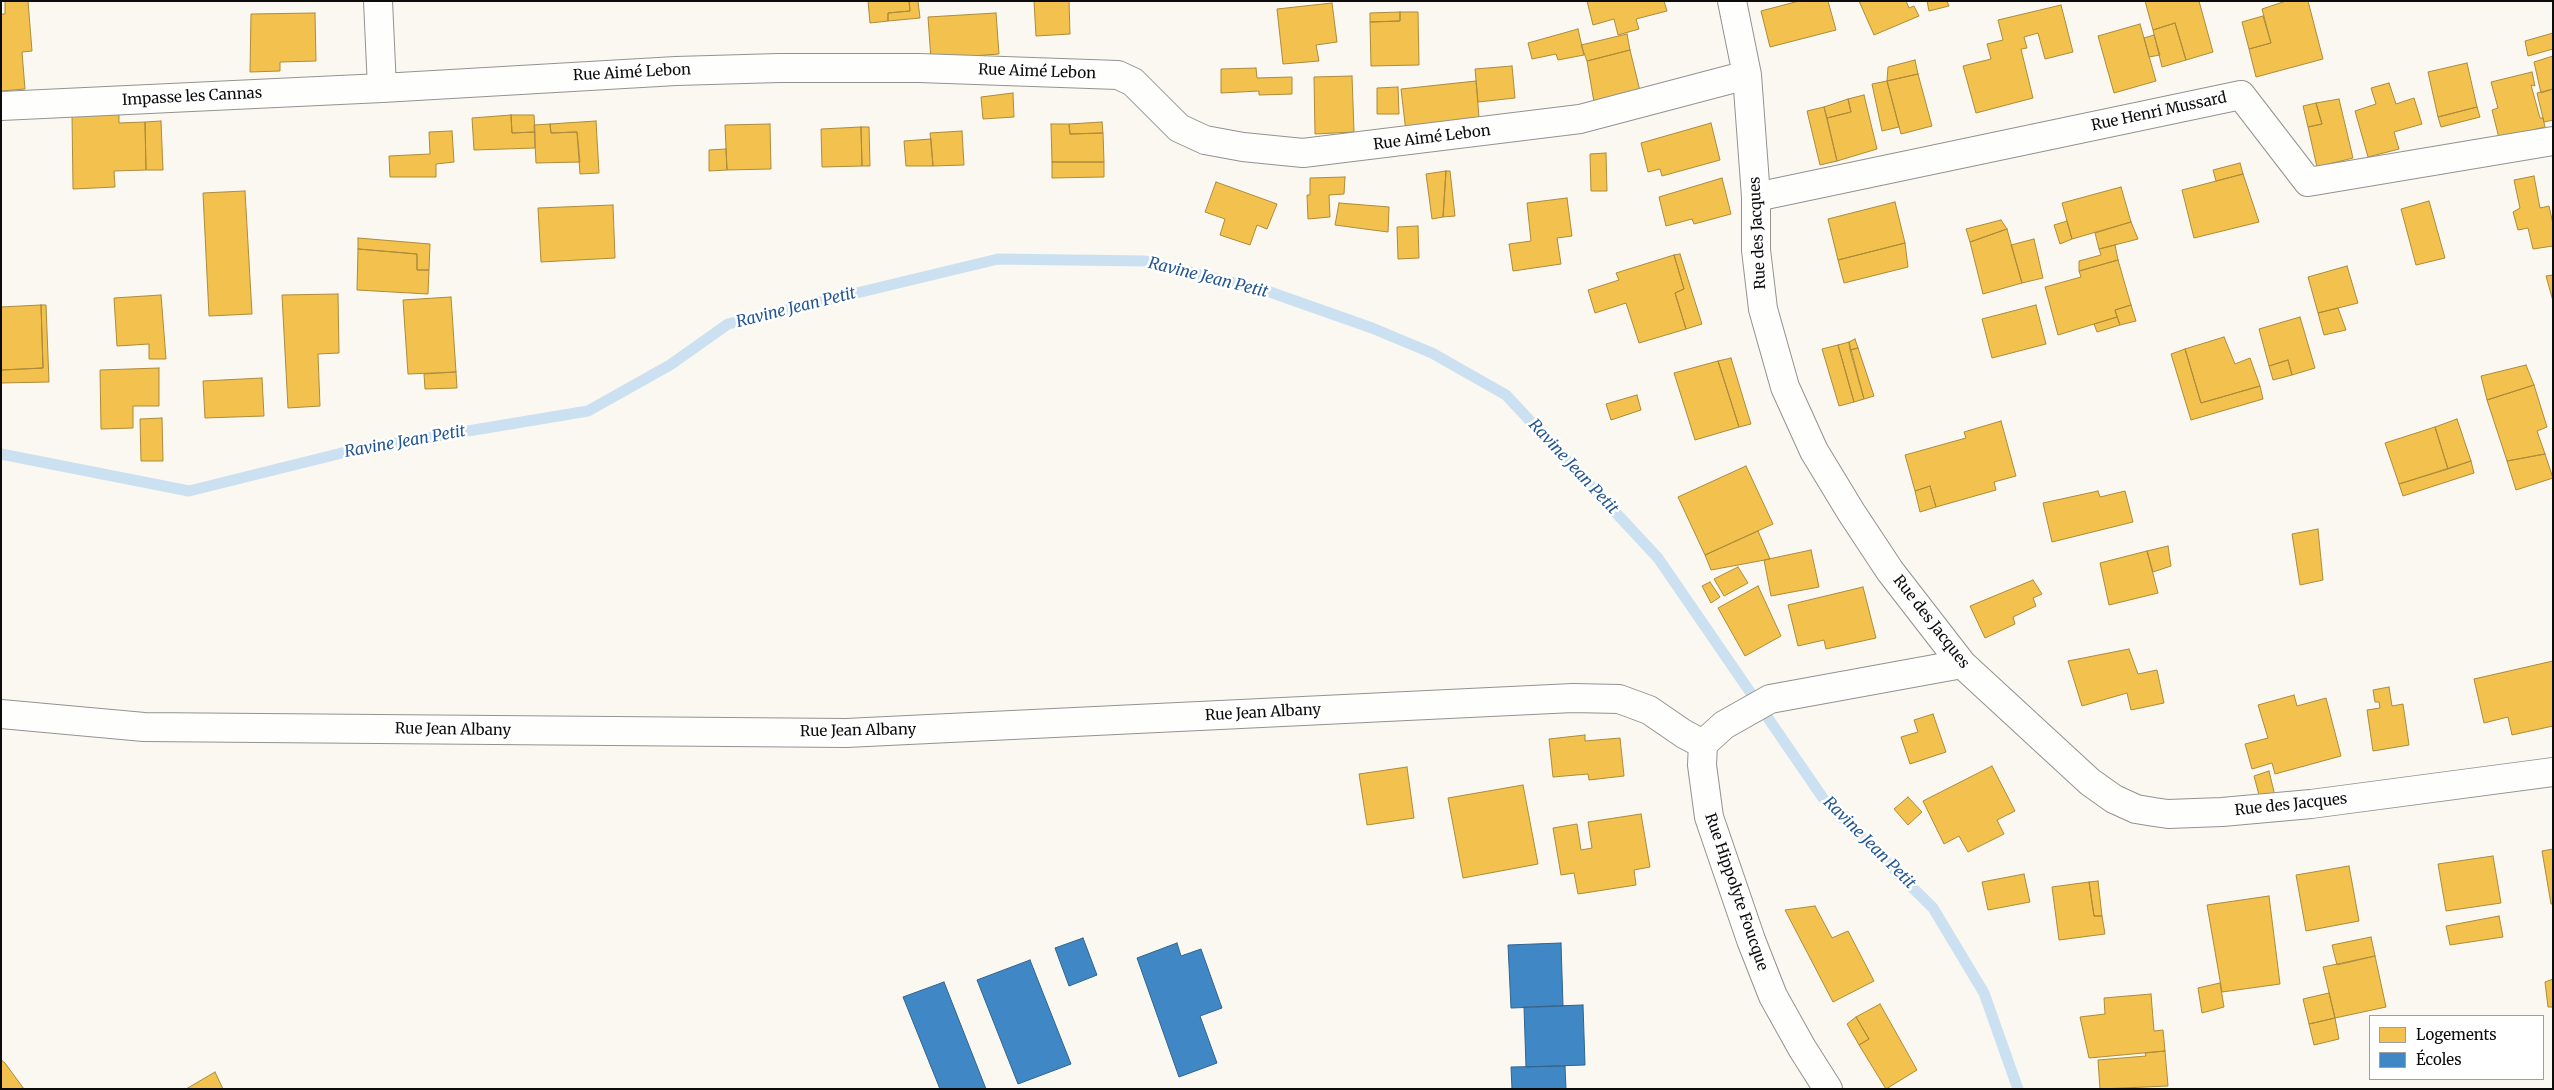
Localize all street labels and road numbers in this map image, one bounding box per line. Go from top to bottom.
street label: Rue Aimé Lebon [573,61,691,85]
street label: Rue Aimé Lebon [978,61,1096,83]
street label: Impasse les Cannas [121,84,263,110]
street label: Rue Henri Mussard [2090,89,2228,135]
street label: Rue Aimé Lebon [1372,122,1492,154]
street label: Rue des Jacques [1746,176,1770,290]
street label: Rue des Jacques [1889,572,1973,672]
street label: Rue Jean Albany [1205,701,1321,725]
street label: Rue Jean Albany [395,720,511,740]
street label: Rue Jean Albany [800,721,916,741]
street label: Rue des Jacques [2234,790,2348,820]
street label: Rue Hippolyte Foucque [1701,811,1771,973]

